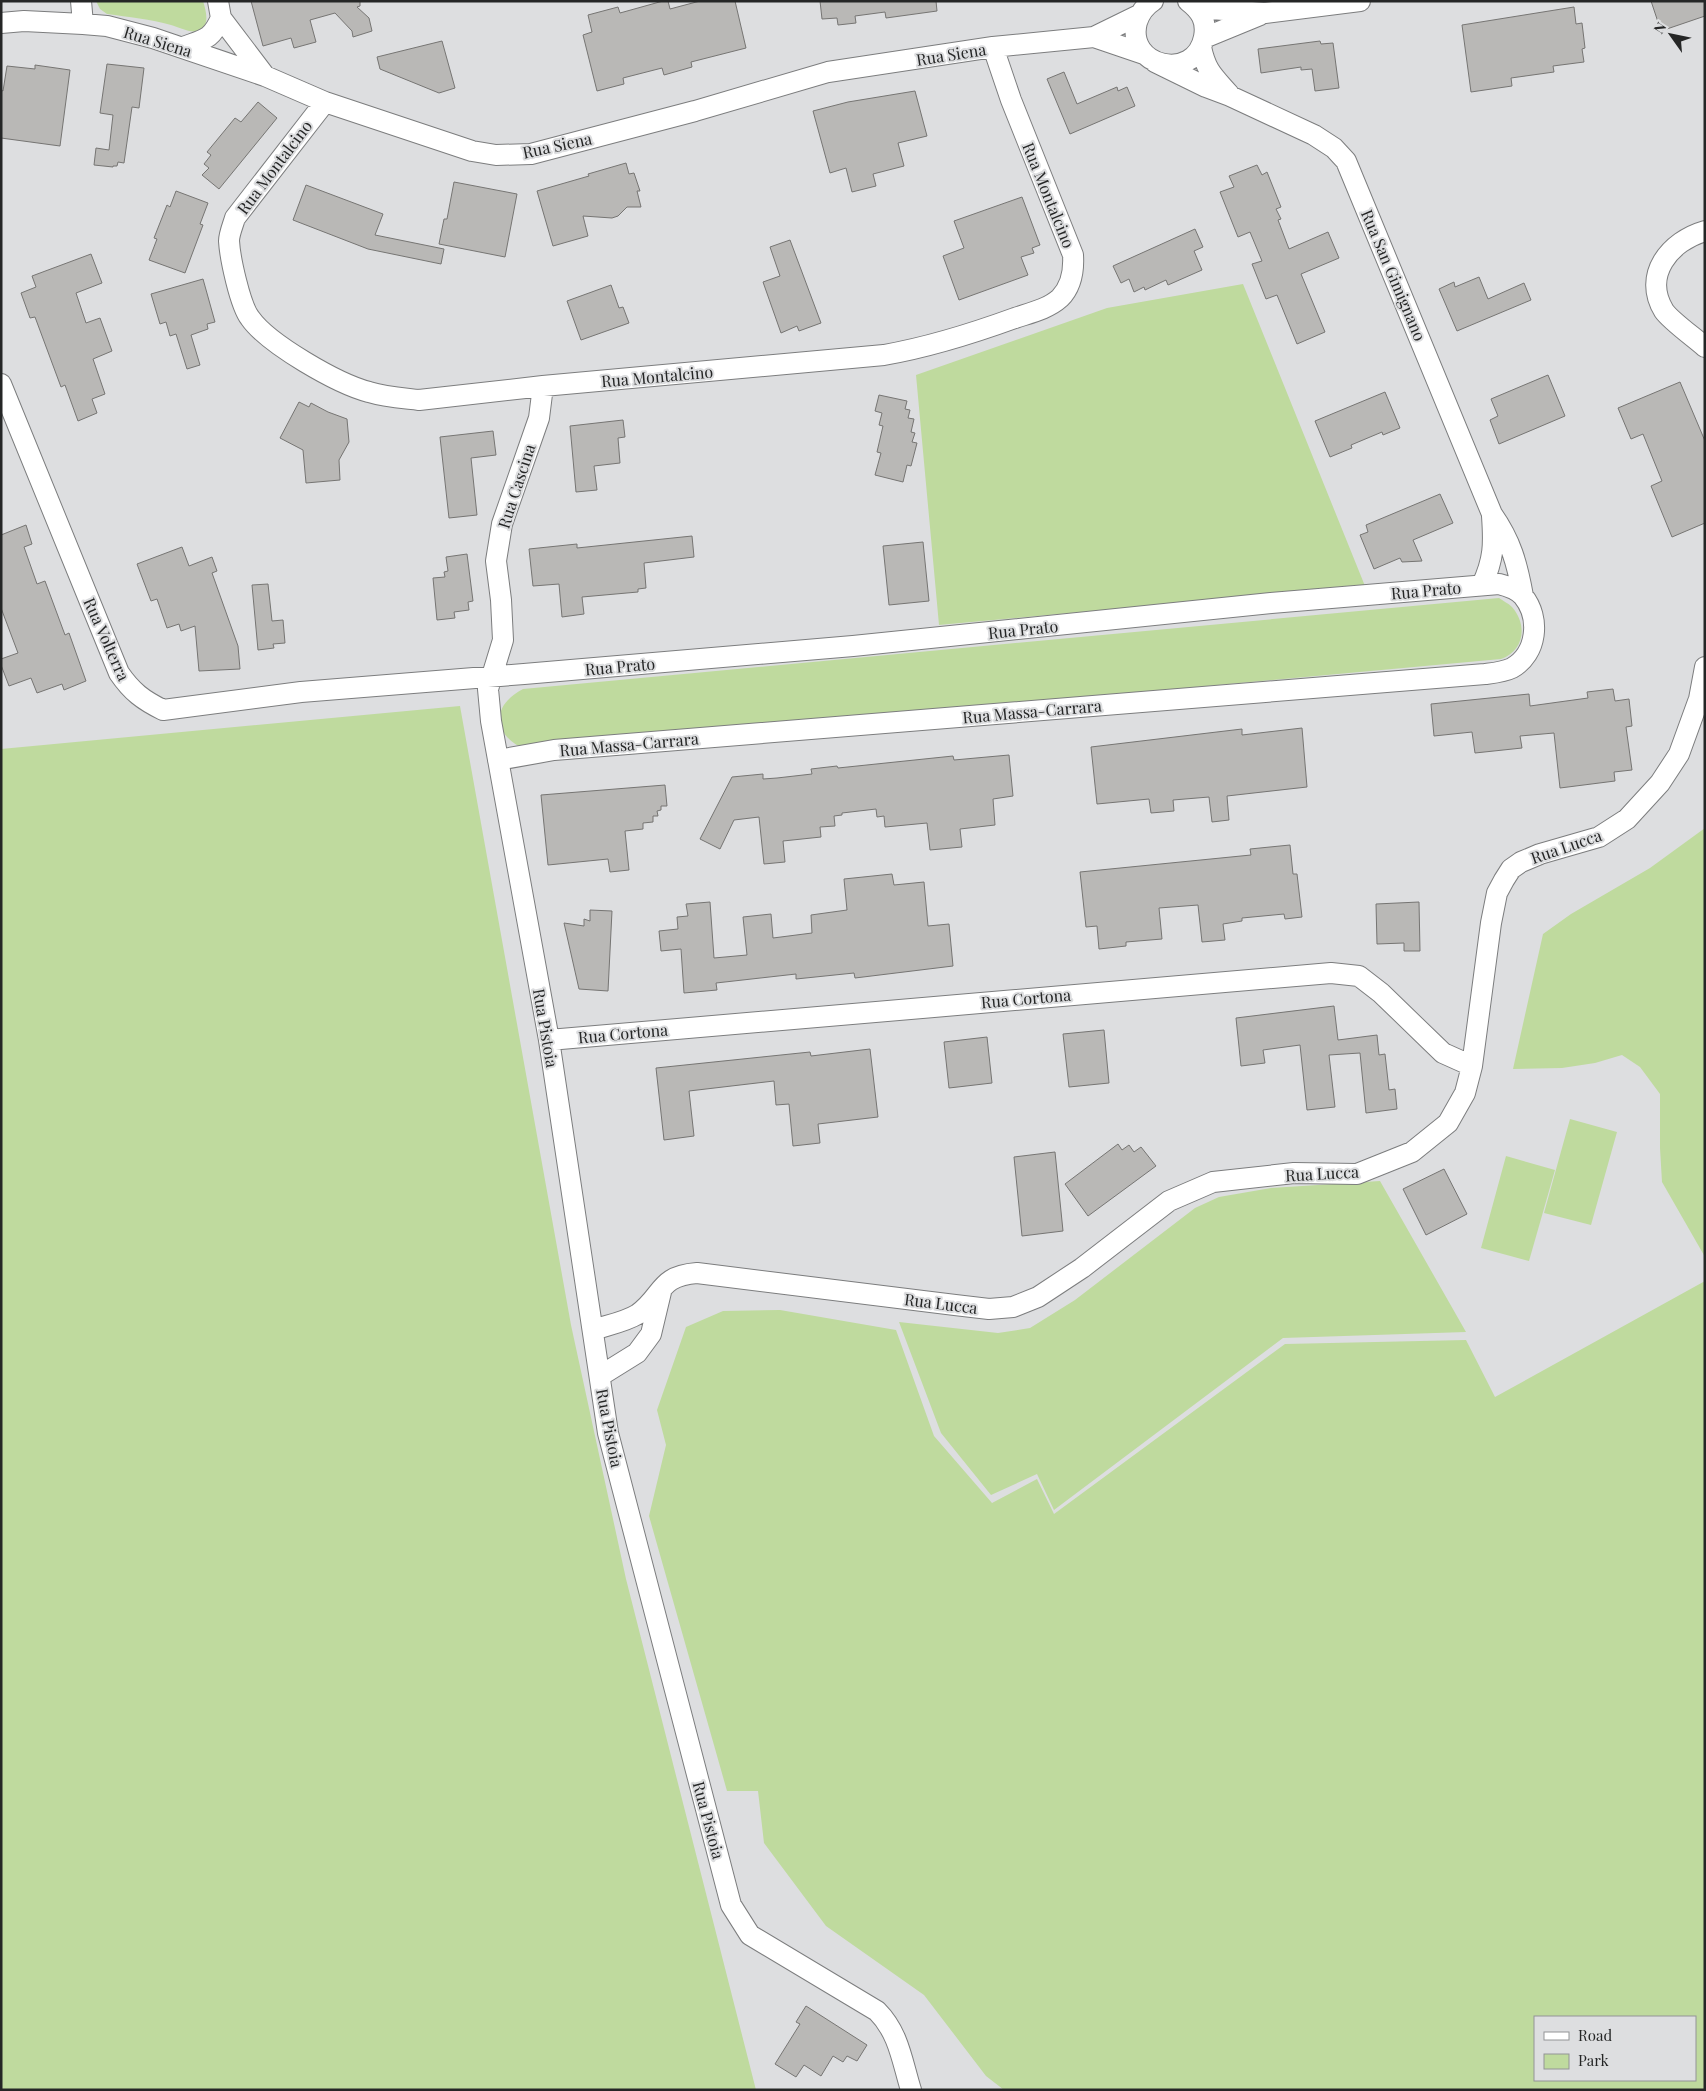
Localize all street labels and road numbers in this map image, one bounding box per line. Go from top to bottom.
street label: Rua Siena [121,21,195,61]
street label: Rua Siena [915,38,987,70]
street label: Rua Montalcino [232,116,316,218]
street label: Rua Siena [520,127,594,163]
street label: Rua Montalcino [1018,139,1080,251]
street label: Rua San Gimignano [1357,206,1431,344]
street label: Rua Montalcino [600,361,714,391]
street label: Rua Cascina [492,441,540,531]
street label: Rua Prato [1390,576,1462,604]
street label: Rua Volterra [79,594,135,684]
street label: Rua Prato [987,615,1059,643]
street label: Rua Prato [584,652,656,680]
street label: Rua Massa-Carrara [962,694,1102,728]
street label: Rua Massa-Carrara [559,727,699,761]
street label: Rua Lucca [1528,824,1604,868]
street label: Rua Cortona [980,984,1072,1012]
street label: Rua Pistoia [529,987,563,1069]
street label: Rua Cortona [577,1019,669,1047]
street label: Rua Lucca [1285,1161,1359,1185]
street label: Rua Lucca [903,1288,979,1318]
street label: Rua Pistoia [592,1387,628,1469]
street label: Rua Pistoia [689,1779,729,1861]

